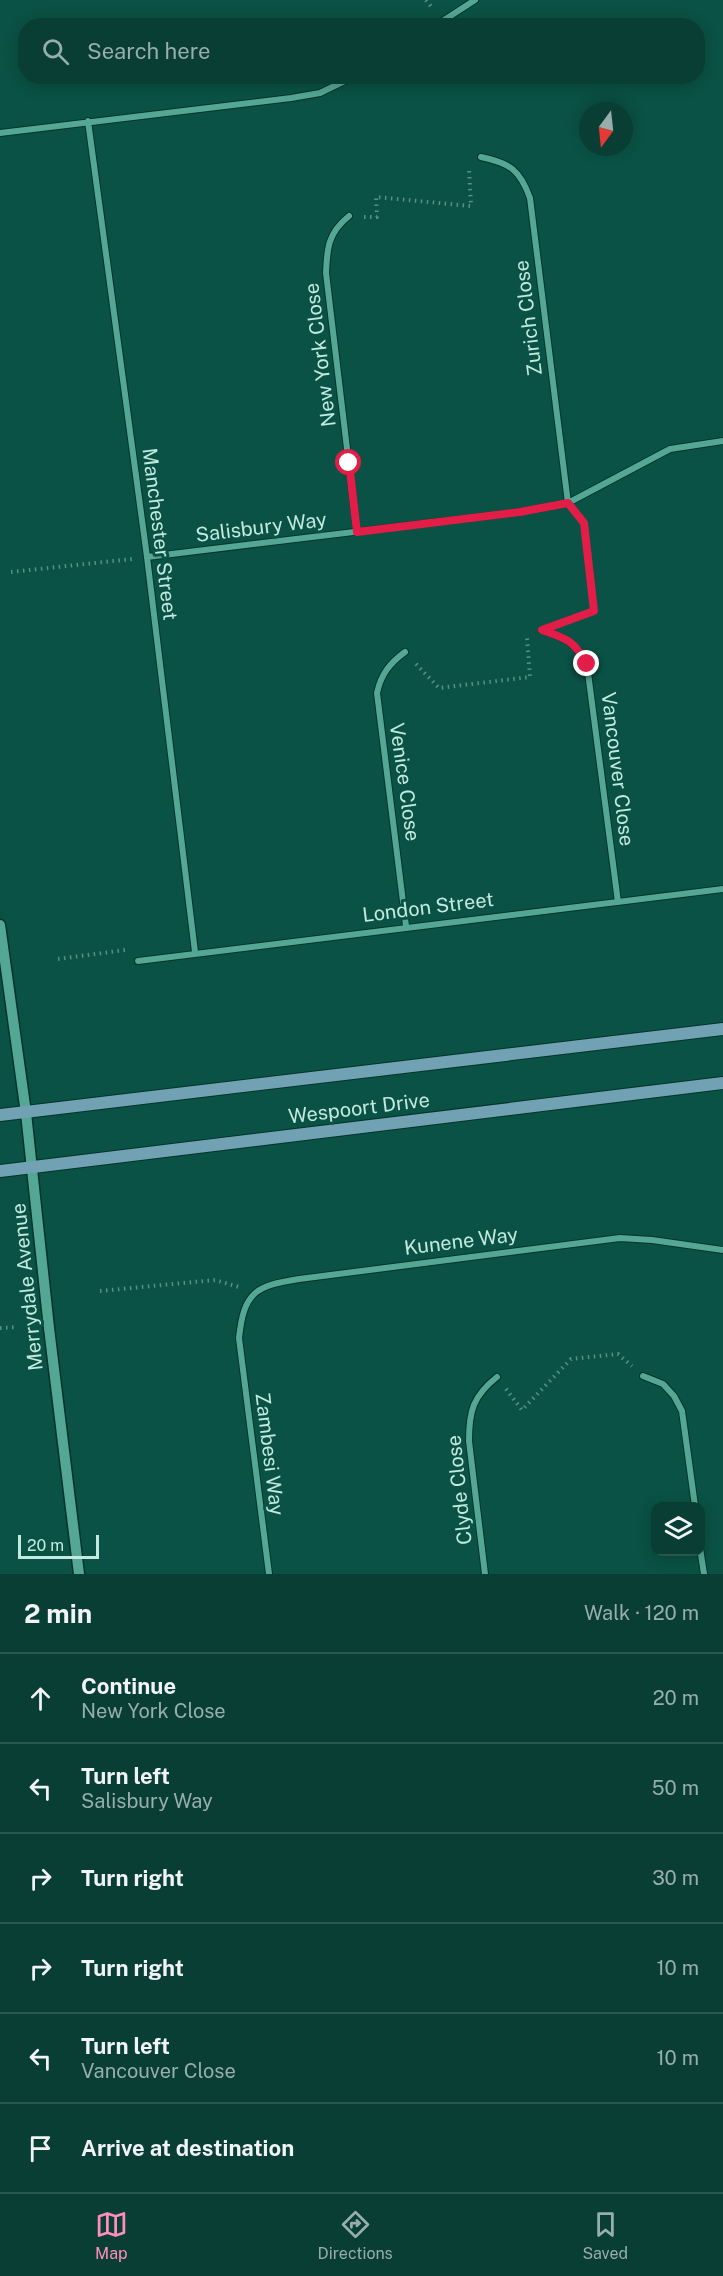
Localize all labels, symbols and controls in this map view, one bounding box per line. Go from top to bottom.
search box [18,18,705,84]
icon: search [39,35,72,68]
text: Search here [87,38,211,64]
north arrow [579,102,633,156]
street label: Zurich Close [509,259,547,377]
street label: New York Close [299,282,341,428]
street label: Manchester Street [138,446,182,622]
route start [335,449,361,475]
street label: Salisbury Way [194,507,328,547]
route end [573,650,599,676]
street label: Vancouver Close [597,691,639,847]
street label: Venice Close [385,721,425,843]
street label: London Street [361,887,495,927]
street label: Wespoort Drive [287,1087,431,1129]
street label: Merrydale Avenue [6,1202,48,1372]
street label: Kunene Way [403,1222,520,1260]
street label: Zambesi Way [251,1391,289,1517]
street label: Clyde Close [441,1434,477,1546]
map controls [651,1502,705,1556]
button: layers [651,1502,705,1556]
scale bar [18,1532,99,1560]
text: 20 m [27,1536,64,1555]
text: 2 min [24,1598,92,1629]
text: Walk · 120 m [584,1601,699,1625]
text: Continue [81,1673,176,1699]
icon: ahead [24,1682,57,1715]
text: 20 m [653,1686,699,1710]
text: New York Close [81,1699,226,1723]
text: Turn left [81,1763,170,1789]
icon: left [24,1772,57,1805]
text: 50 m [652,1776,699,1800]
text: Salisbury Way [81,1789,213,1813]
icon: right [24,1862,57,1895]
text: Turn right [81,1865,184,1891]
text: 30 m [652,1866,699,1890]
icon: right [24,1952,57,1985]
text: Turn right [81,1955,184,1981]
text: 10 m [656,1956,699,1980]
text: Turn left [81,2033,170,2059]
icon: left [24,2042,57,2075]
text: 10 m [656,2046,699,2070]
text: Vancouver Close [81,2059,236,2083]
icon: arrive [24,2132,57,2165]
text: Arrive at destination [81,2135,294,2161]
tab: Map [95,2208,128,2263]
tab: Directions [318,2208,393,2263]
tab: Saved [582,2208,628,2263]

